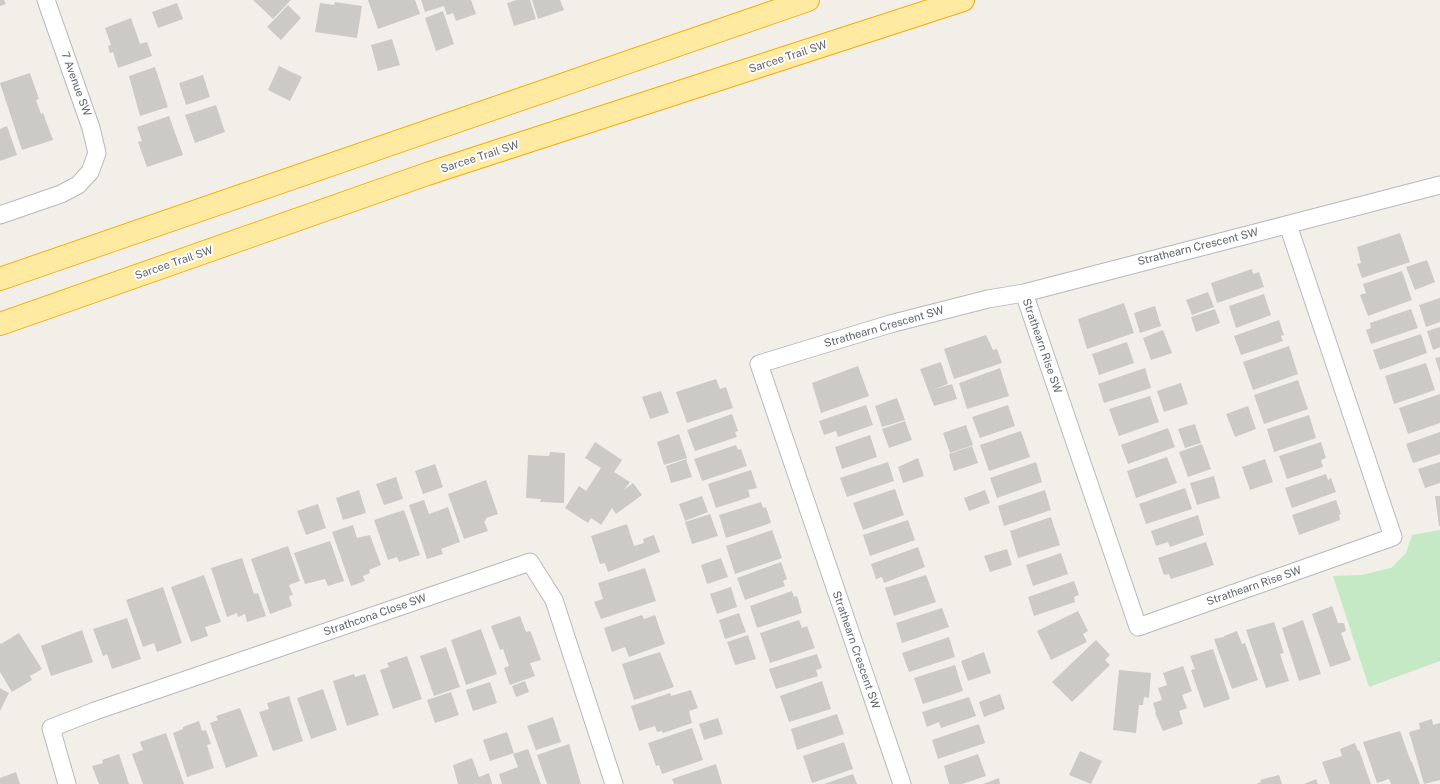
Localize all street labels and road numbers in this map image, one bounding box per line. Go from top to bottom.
street label: Sarcee Trail SW [747,38,829,76]
street label: 7 Avenue SW [58,50,94,118]
street label: Sarcee Trail SW [439,138,521,176]
street label: Strathearn Crescent SW [1136,226,1260,268]
street label: Sarcee Trail SW [133,243,215,283]
street label: Strathearn Rise SW [1020,297,1064,395]
street label: Strathearn Crescent SW [823,304,945,350]
street label: Strathearn Rise SW [1205,564,1303,608]
street label: Strathearn Crescent SW [830,589,882,711]
street label: Strathcona Close SW [322,591,428,639]

